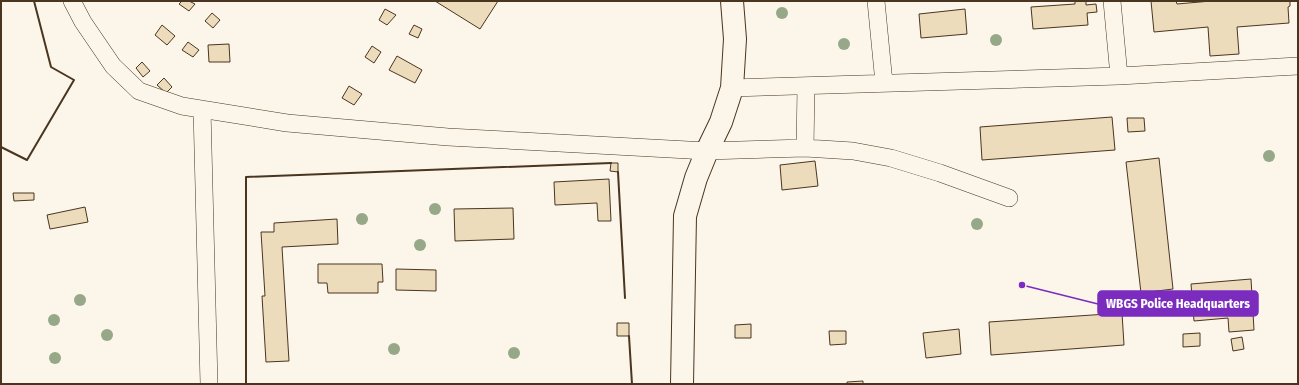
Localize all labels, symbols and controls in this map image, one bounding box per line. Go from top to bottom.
callout: WBGS Police Headquarters [1098,291,1258,316]
text: WBGS Police Headquarters [1106,296,1250,311]

